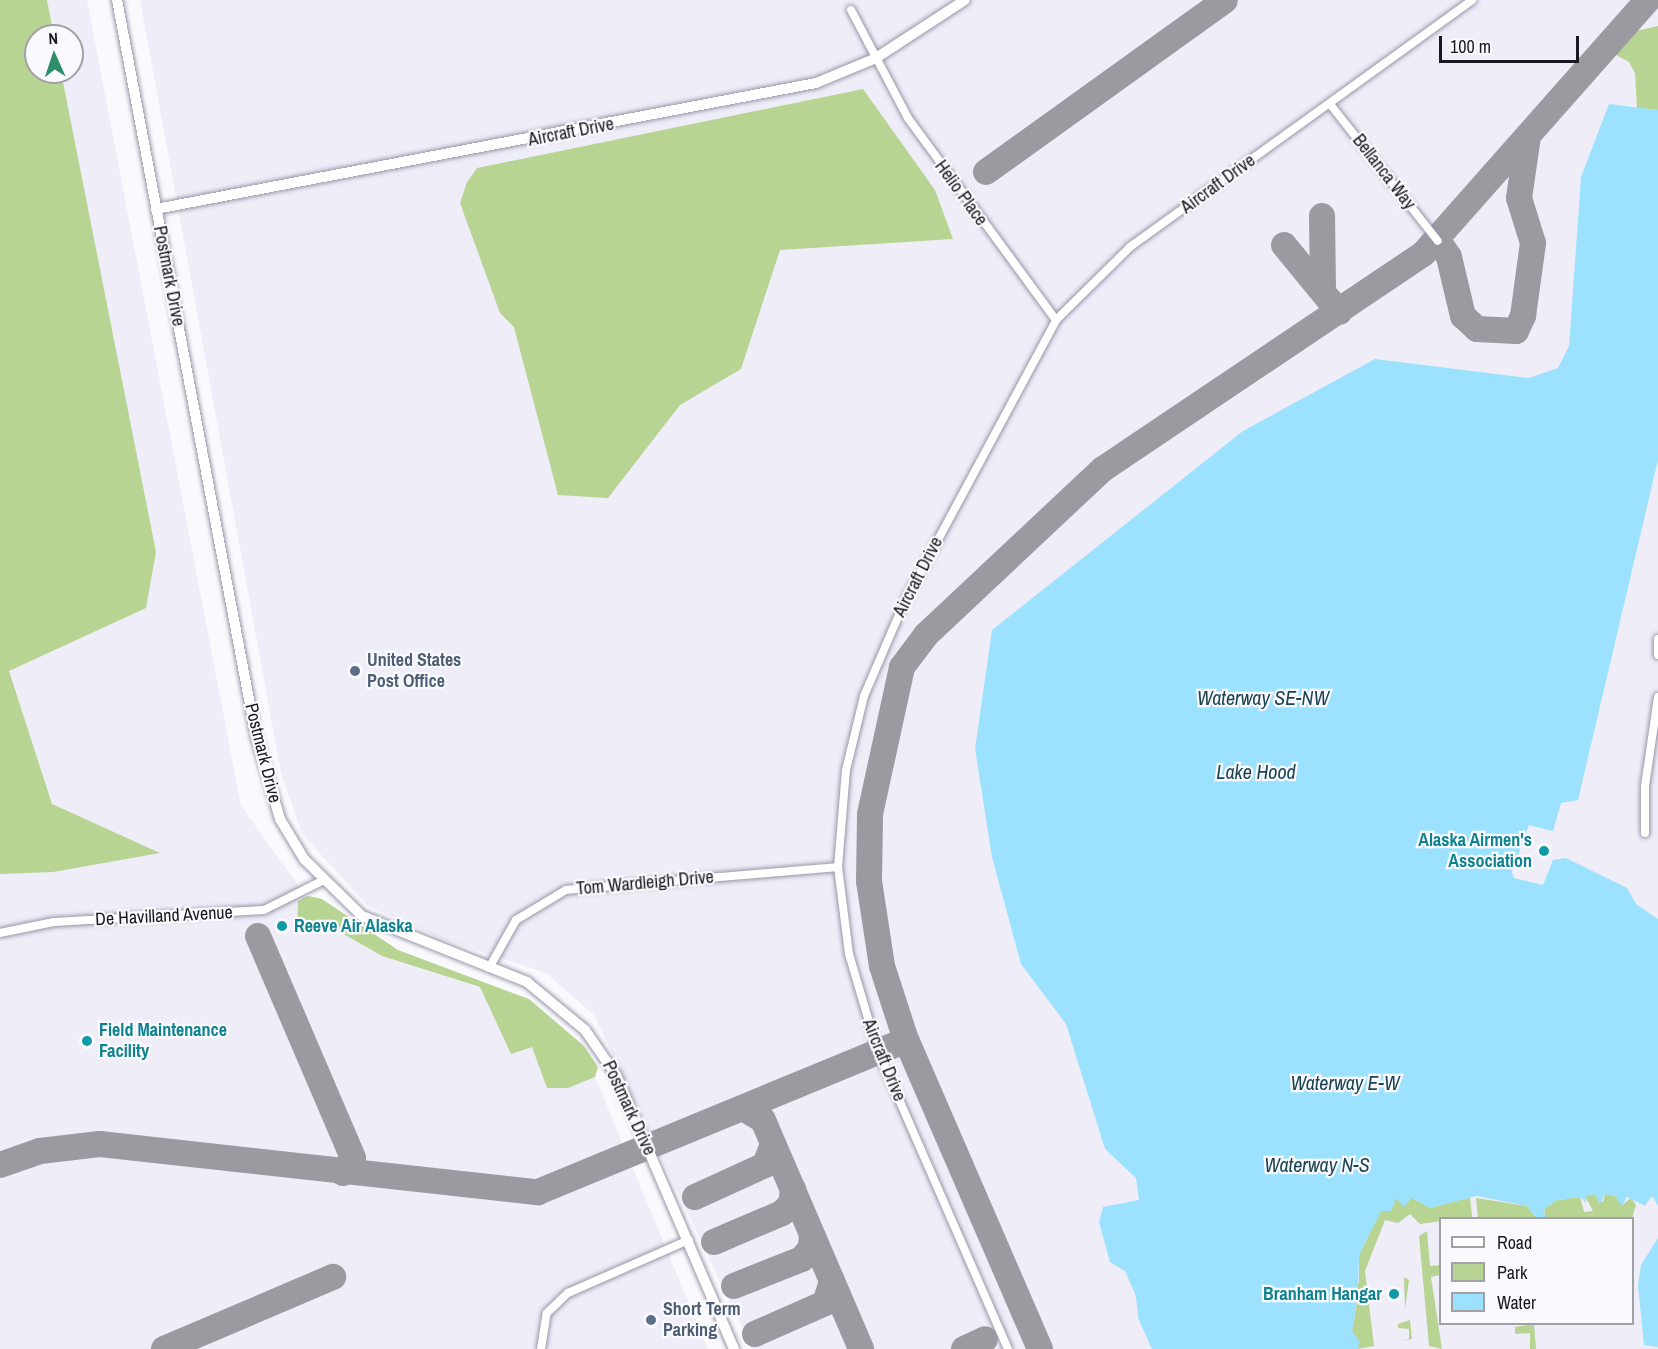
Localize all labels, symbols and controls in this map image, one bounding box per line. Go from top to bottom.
north arrow [24,24,84,84]
scale bar [1442,24,1582,62]
text: N [48,27,58,49]
text: 100 m [1450,34,1491,59]
street label: Aircraft Drive [526,113,616,151]
street label: Bellanca Way [1348,130,1420,214]
street label: Aircraft Drive [1176,150,1260,218]
street label: Helio Place [930,156,992,230]
street label: Postmark Drive [149,224,189,328]
street label: Aircraft Drive [889,533,947,621]
place label: United States Post Office [367,650,461,692]
marker: United States Post Office [348,664,362,678]
water label: Waterway SE-NW [1197,685,1329,709]
street label: Postmark Drive [240,701,286,805]
water label: Lake Hood [1216,759,1296,783]
place label: Alaska Airmen's Association [1418,830,1532,872]
marker: Alaska Airmen's Association [1537,844,1551,858]
street label: Tom Wardleigh Drive [575,866,715,900]
street label: De Havilland Avenue [94,902,234,930]
place label: Reeve Air Alaska [294,915,414,937]
marker: Reeve Air Alaska [275,919,289,933]
street label: Aircraft Drive [858,1016,910,1104]
place label: Field Maintenance Facility [99,1020,227,1062]
marker: Field Maintenance Facility [80,1034,94,1048]
street label: Postmark Drive [598,1057,660,1159]
water label: Waterway E-W [1291,1070,1399,1094]
water label: Waterway N-S [1264,1152,1370,1176]
legend [1439,1217,1634,1325]
text: Road [1497,1230,1532,1255]
text: Park [1497,1260,1527,1285]
place label: Branham Hangar [1263,1283,1382,1305]
marker: Branham Hangar [1387,1287,1401,1301]
text: Water [1497,1290,1536,1315]
place label: Short Term Parking [663,1299,741,1342]
marker: Short Term Parking [644,1313,658,1327]

